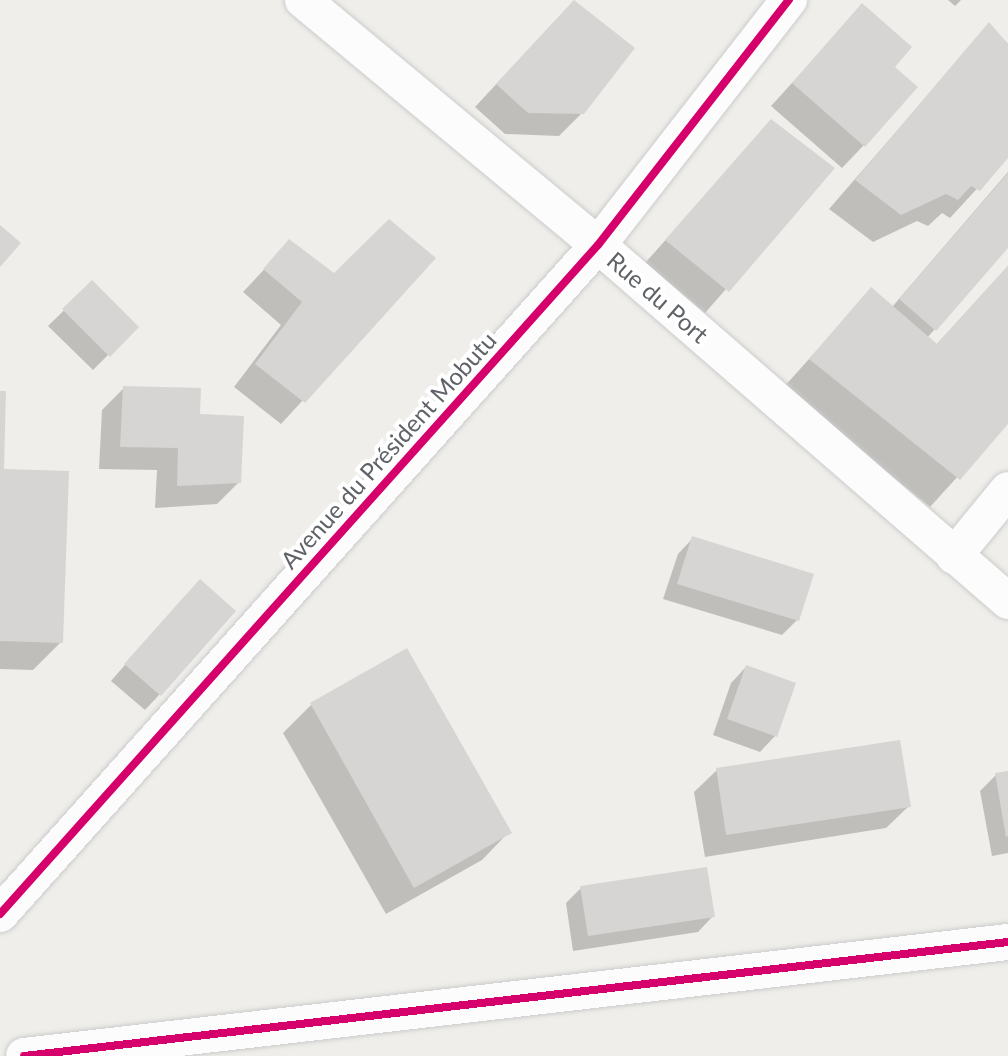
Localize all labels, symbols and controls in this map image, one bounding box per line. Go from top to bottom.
street label: Rue du Port [602,245,714,349]
street label: Avenue du Président Mobutu [274,326,502,574]

